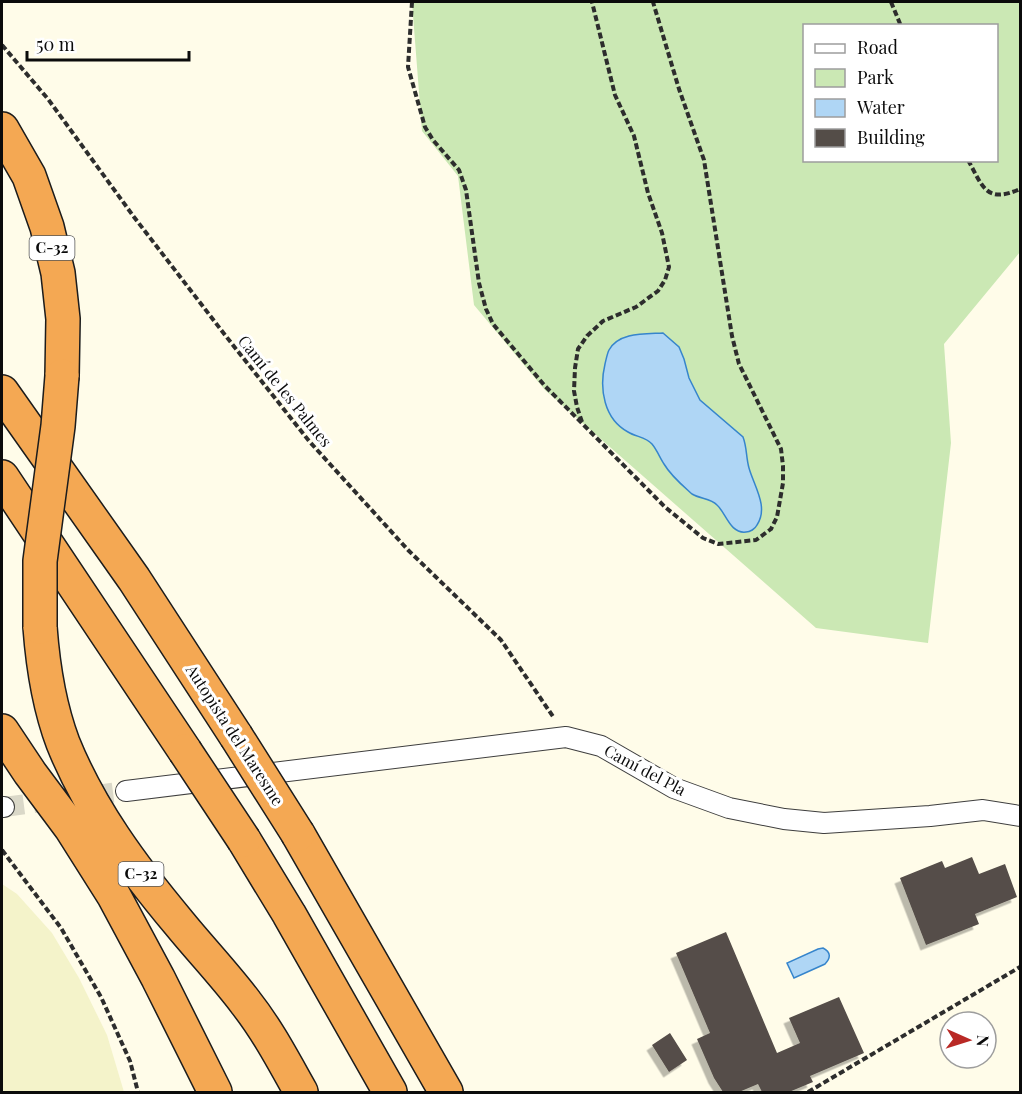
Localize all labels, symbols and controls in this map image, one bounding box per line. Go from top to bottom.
scale bar [27,24,189,62]
legend [803,24,998,162]
text: 50 m [36,32,75,56]
text: Road [857,35,898,59]
text: Park [857,65,894,89]
text: Water [856,95,905,119]
text: Building [857,125,925,149]
road number: C-32 [29,236,74,260]
street label: Camí de les Palmes [234,331,337,451]
street label: Autopista del Maresme [181,659,289,809]
street label: Camí del Pla [601,739,690,800]
road number: C-32 [118,862,164,886]
north arrow [938,1010,998,1070]
text: N [973,1034,994,1048]

